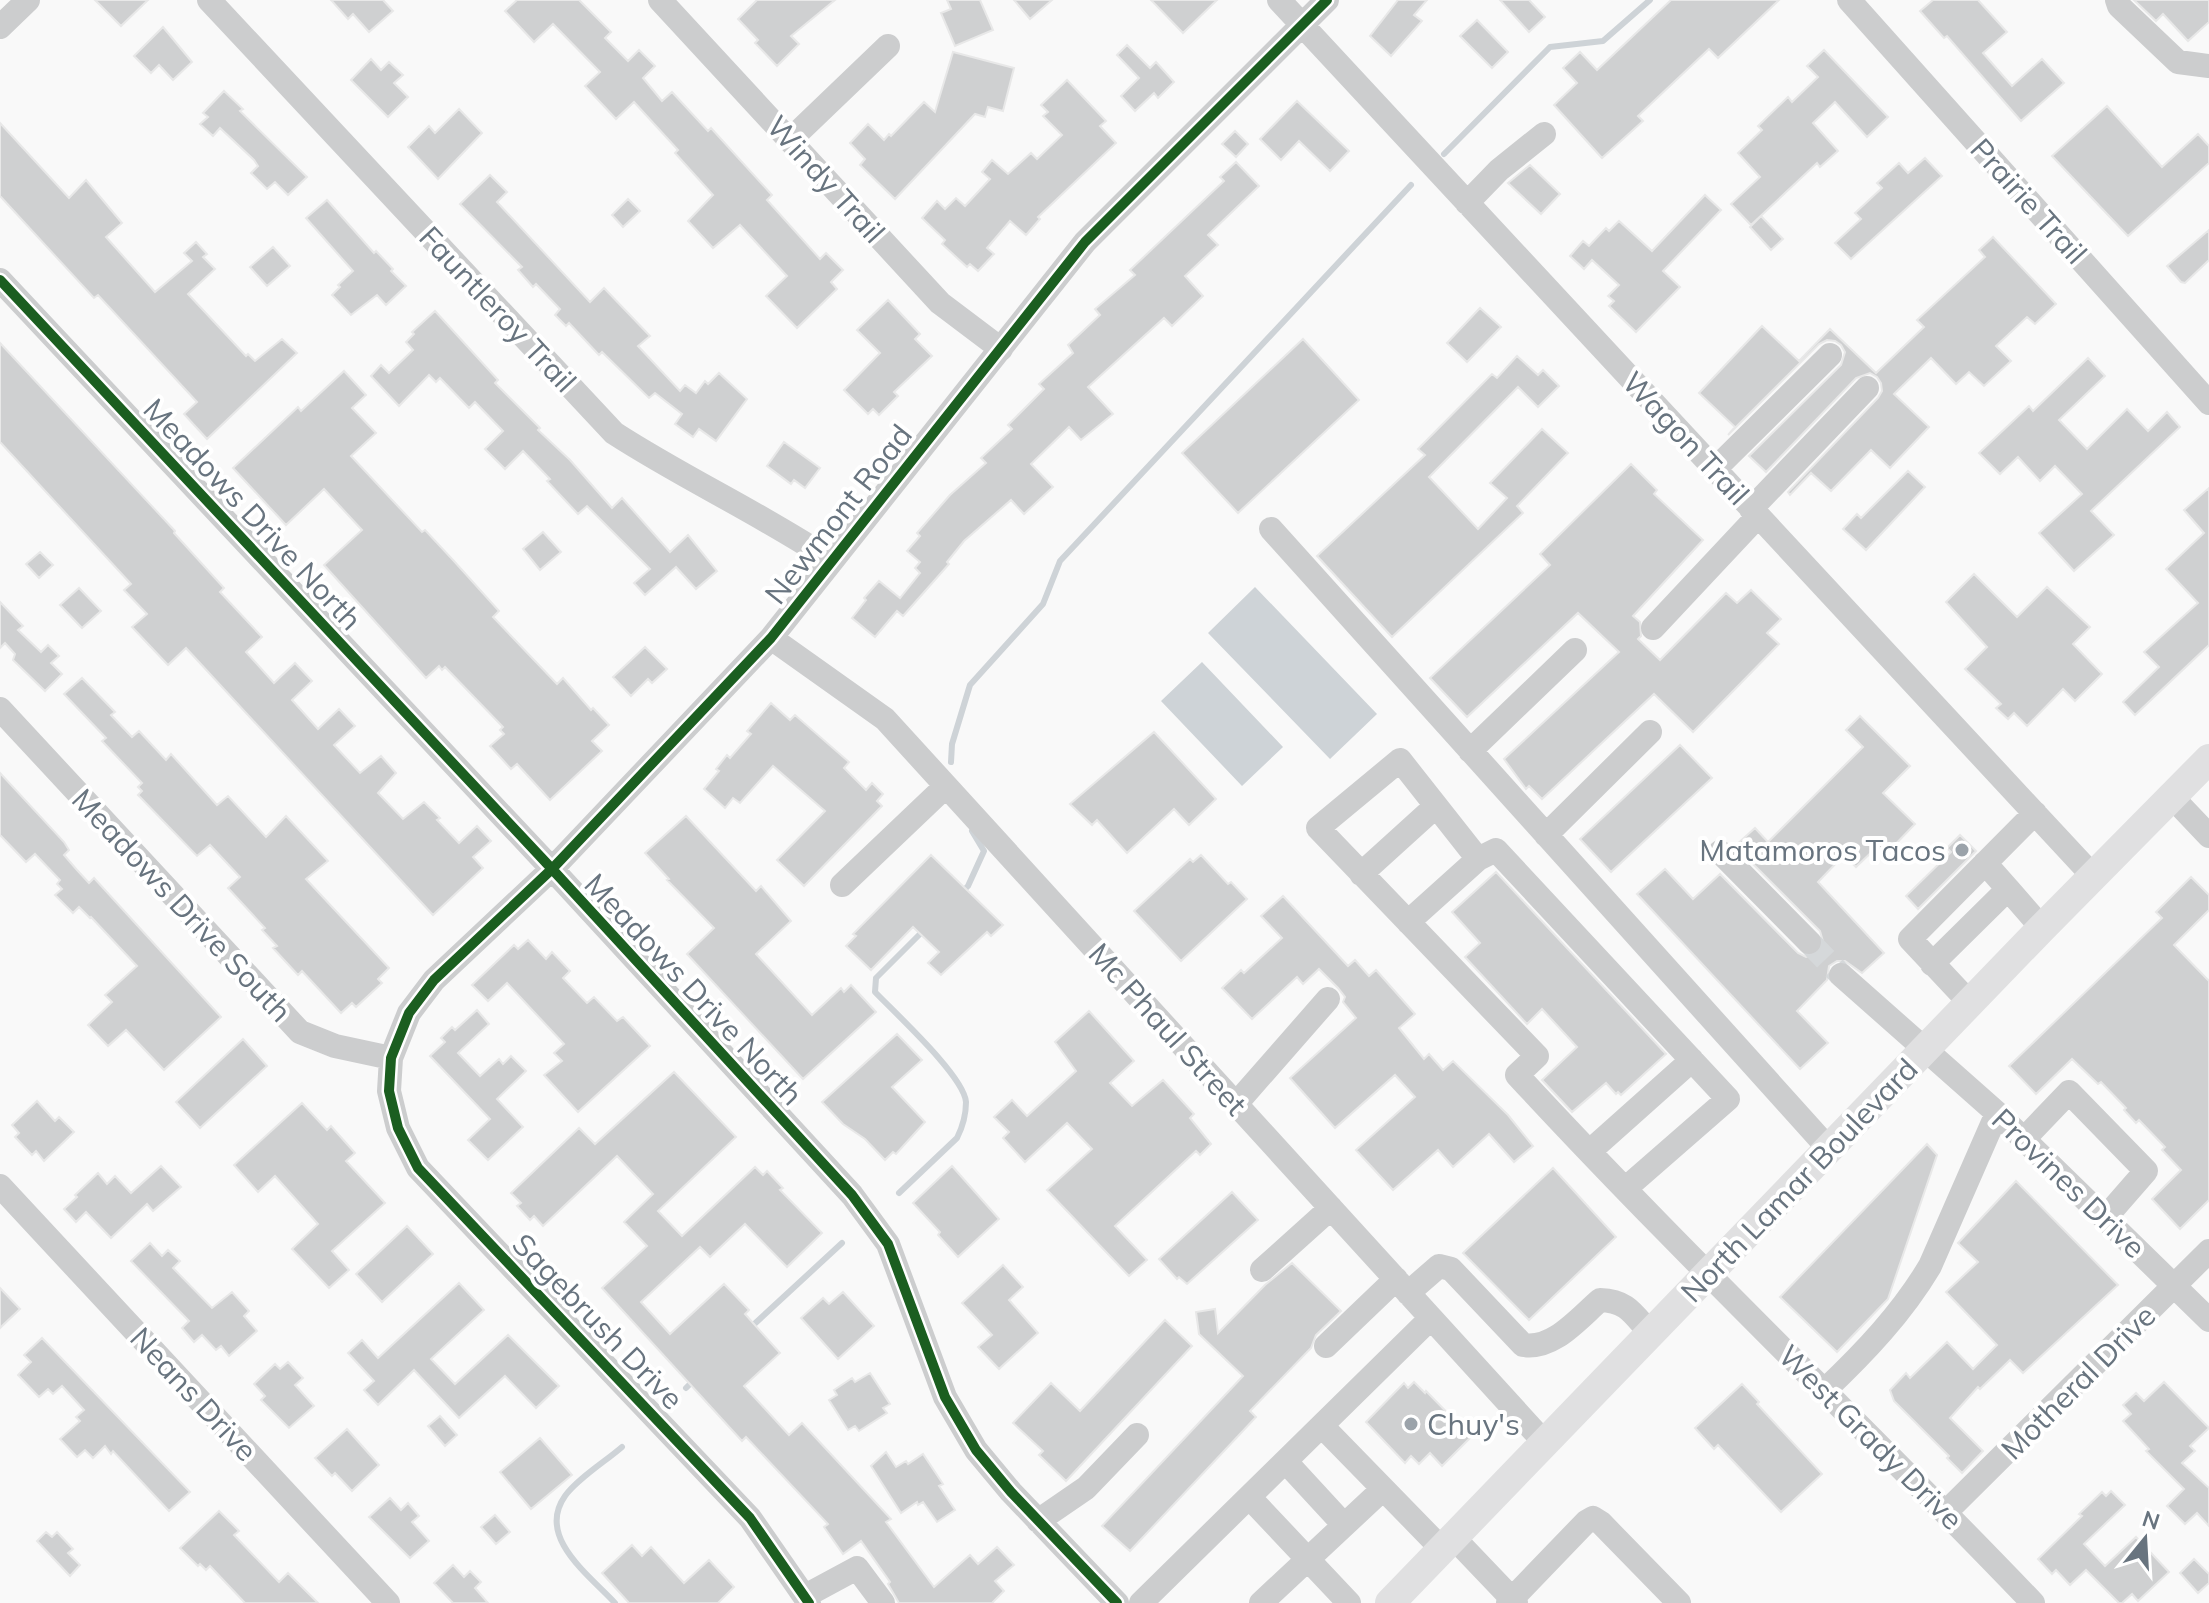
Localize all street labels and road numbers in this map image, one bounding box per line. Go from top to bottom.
street label: Windy Trail [759,107,893,251]
street label: Prairie Trail [1963,130,2095,272]
street label: Fauntleroy Trail [411,218,585,400]
street label: Wagon Trail [1614,363,1758,513]
street label: Meadows Drive North [136,390,370,638]
street label: Newmont Road [756,417,920,611]
street label: Meadows Drive South [64,781,300,1029]
street label: Meadows Drive North [577,865,811,1113]
street label: Mc Phaul Street [1081,935,1255,1123]
street label: North Lamar Boulevard [1672,1050,1926,1310]
street label: Provines Drive [1984,1100,2154,1266]
street label: Sagebrush Drive [504,1225,692,1417]
street label: Motheral Drive [1993,1297,2163,1467]
street label: Neans Drive [122,1319,266,1469]
street label: West Grady Drive [1771,1337,1971,1537]

